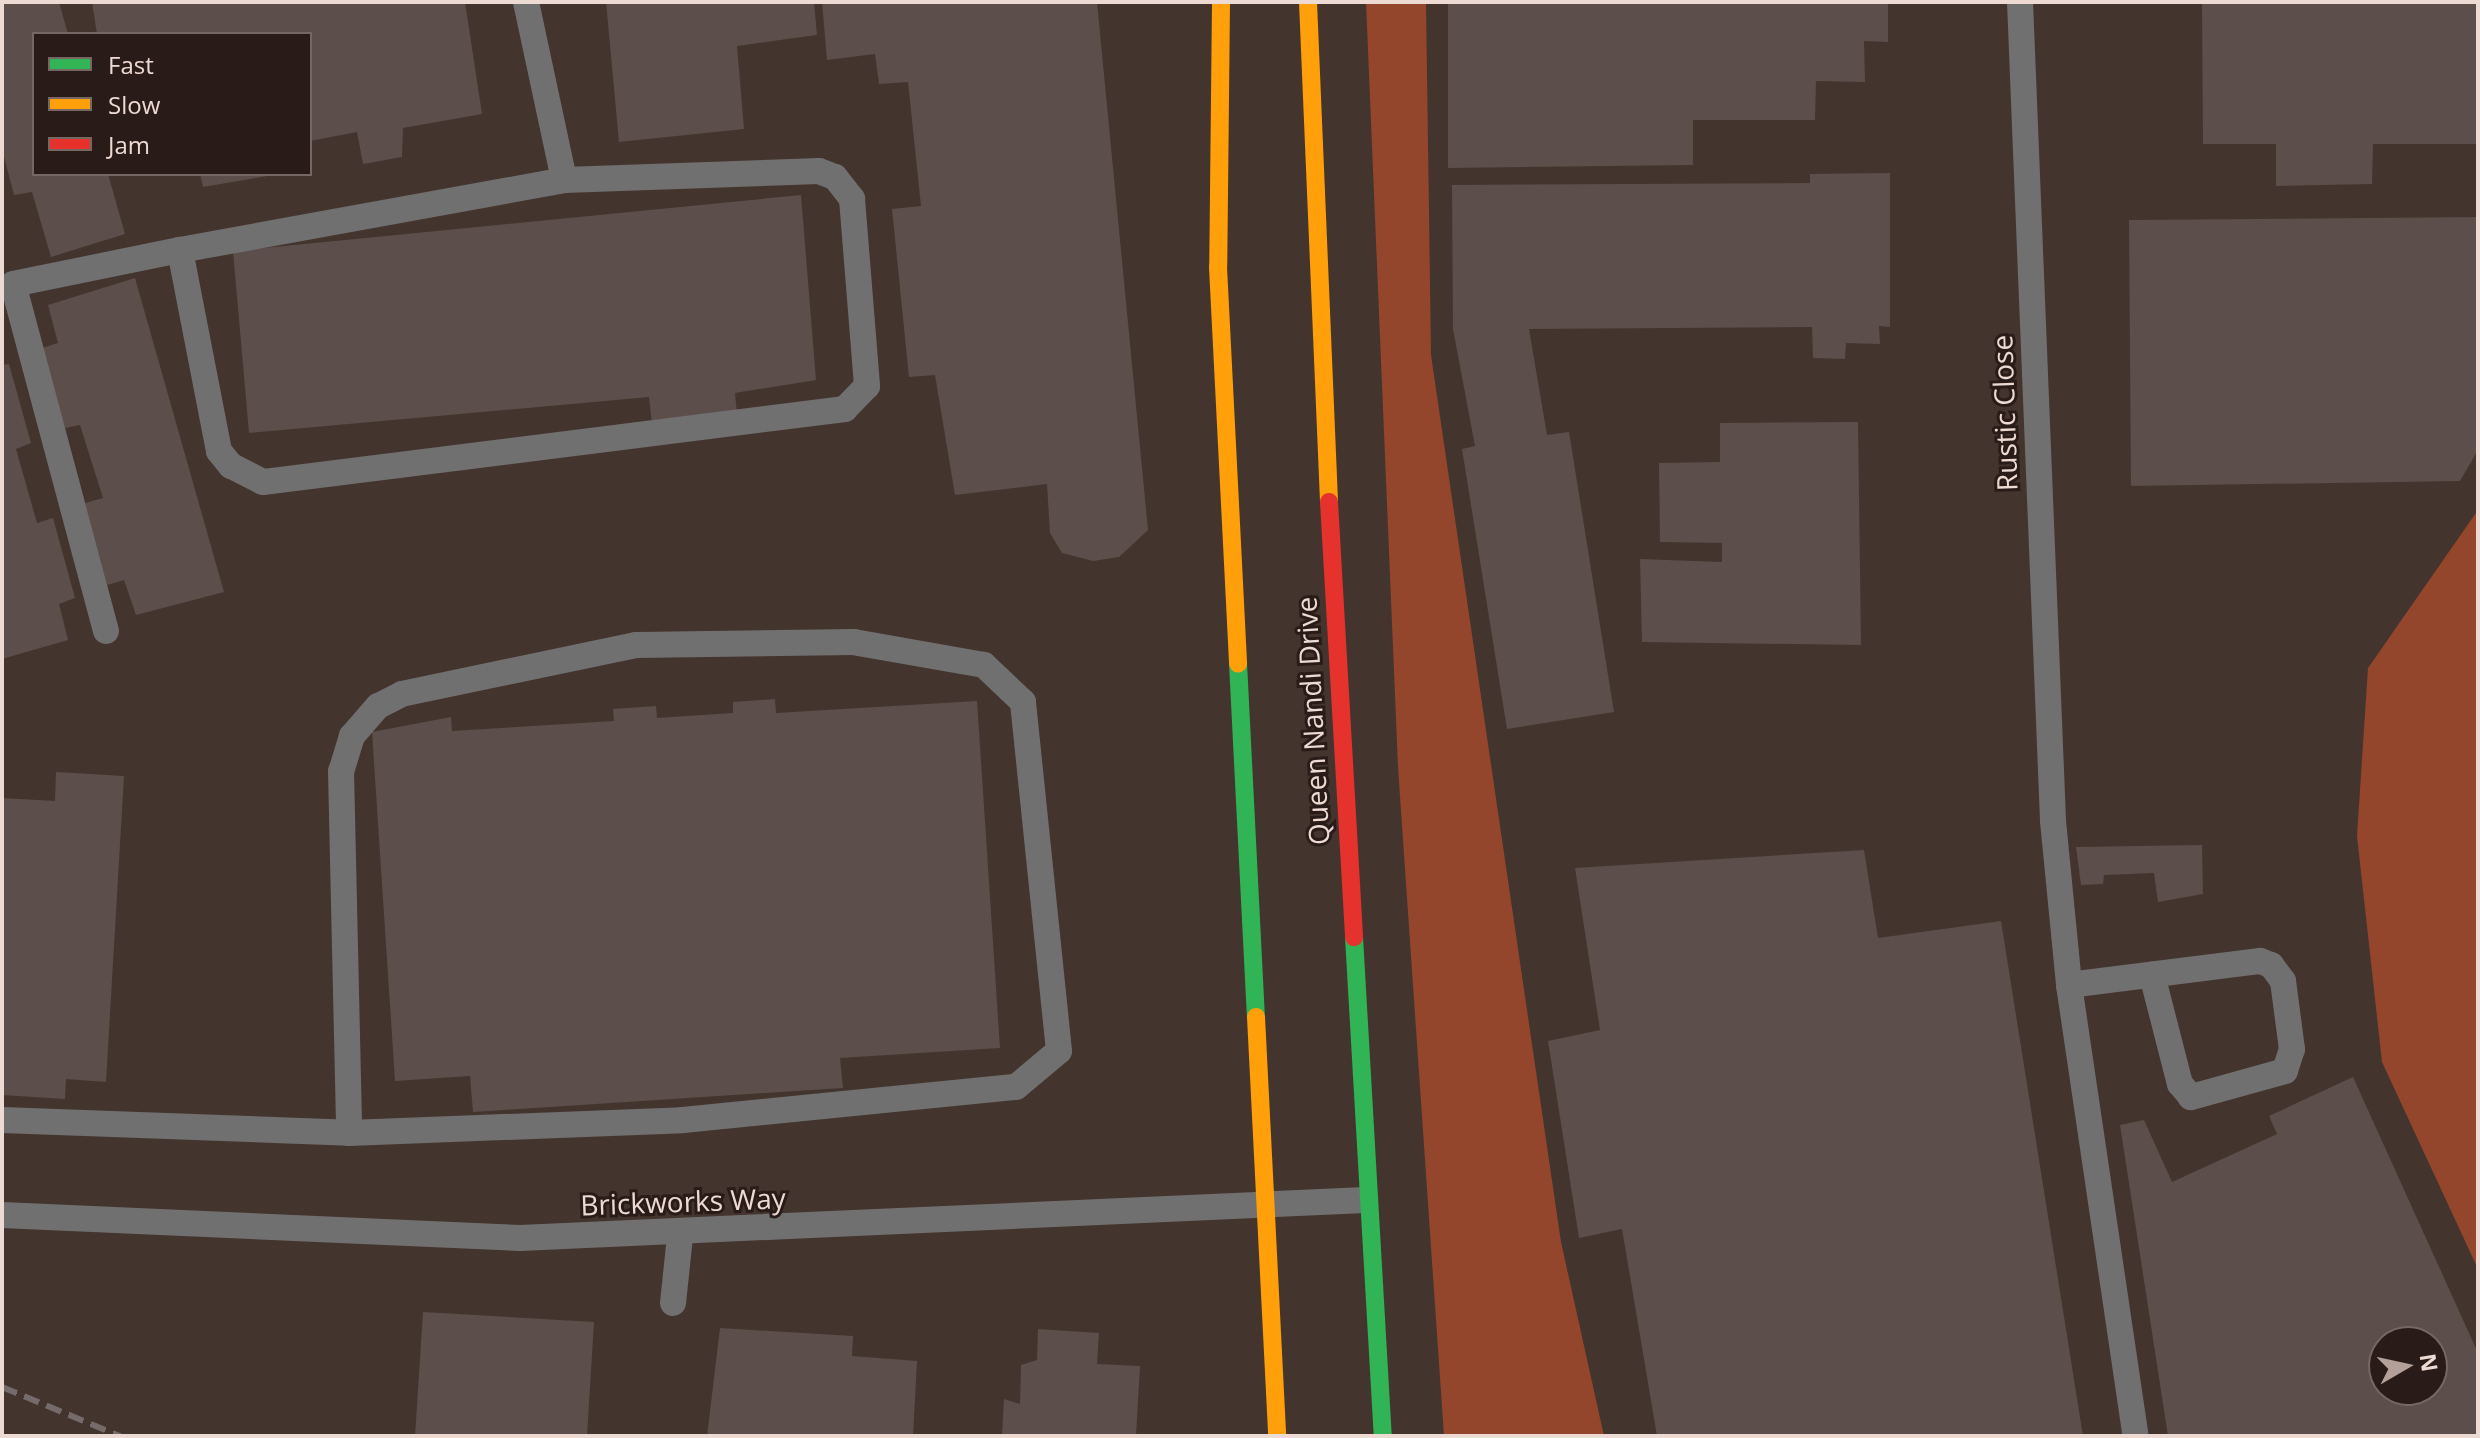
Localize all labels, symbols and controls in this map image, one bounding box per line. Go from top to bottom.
legend [32,32,312,176]
text: Fast [108,48,154,81]
text: Slow [108,88,160,121]
text: Jam [108,128,150,161]
street label: Rustic Close [1984,334,2024,492]
street label: Queen Nandi Drive [1289,596,1335,846]
street label: Brickworks Way [580,1181,786,1221]
north arrow [2368,1326,2448,1406]
text: N [2414,1351,2446,1374]

